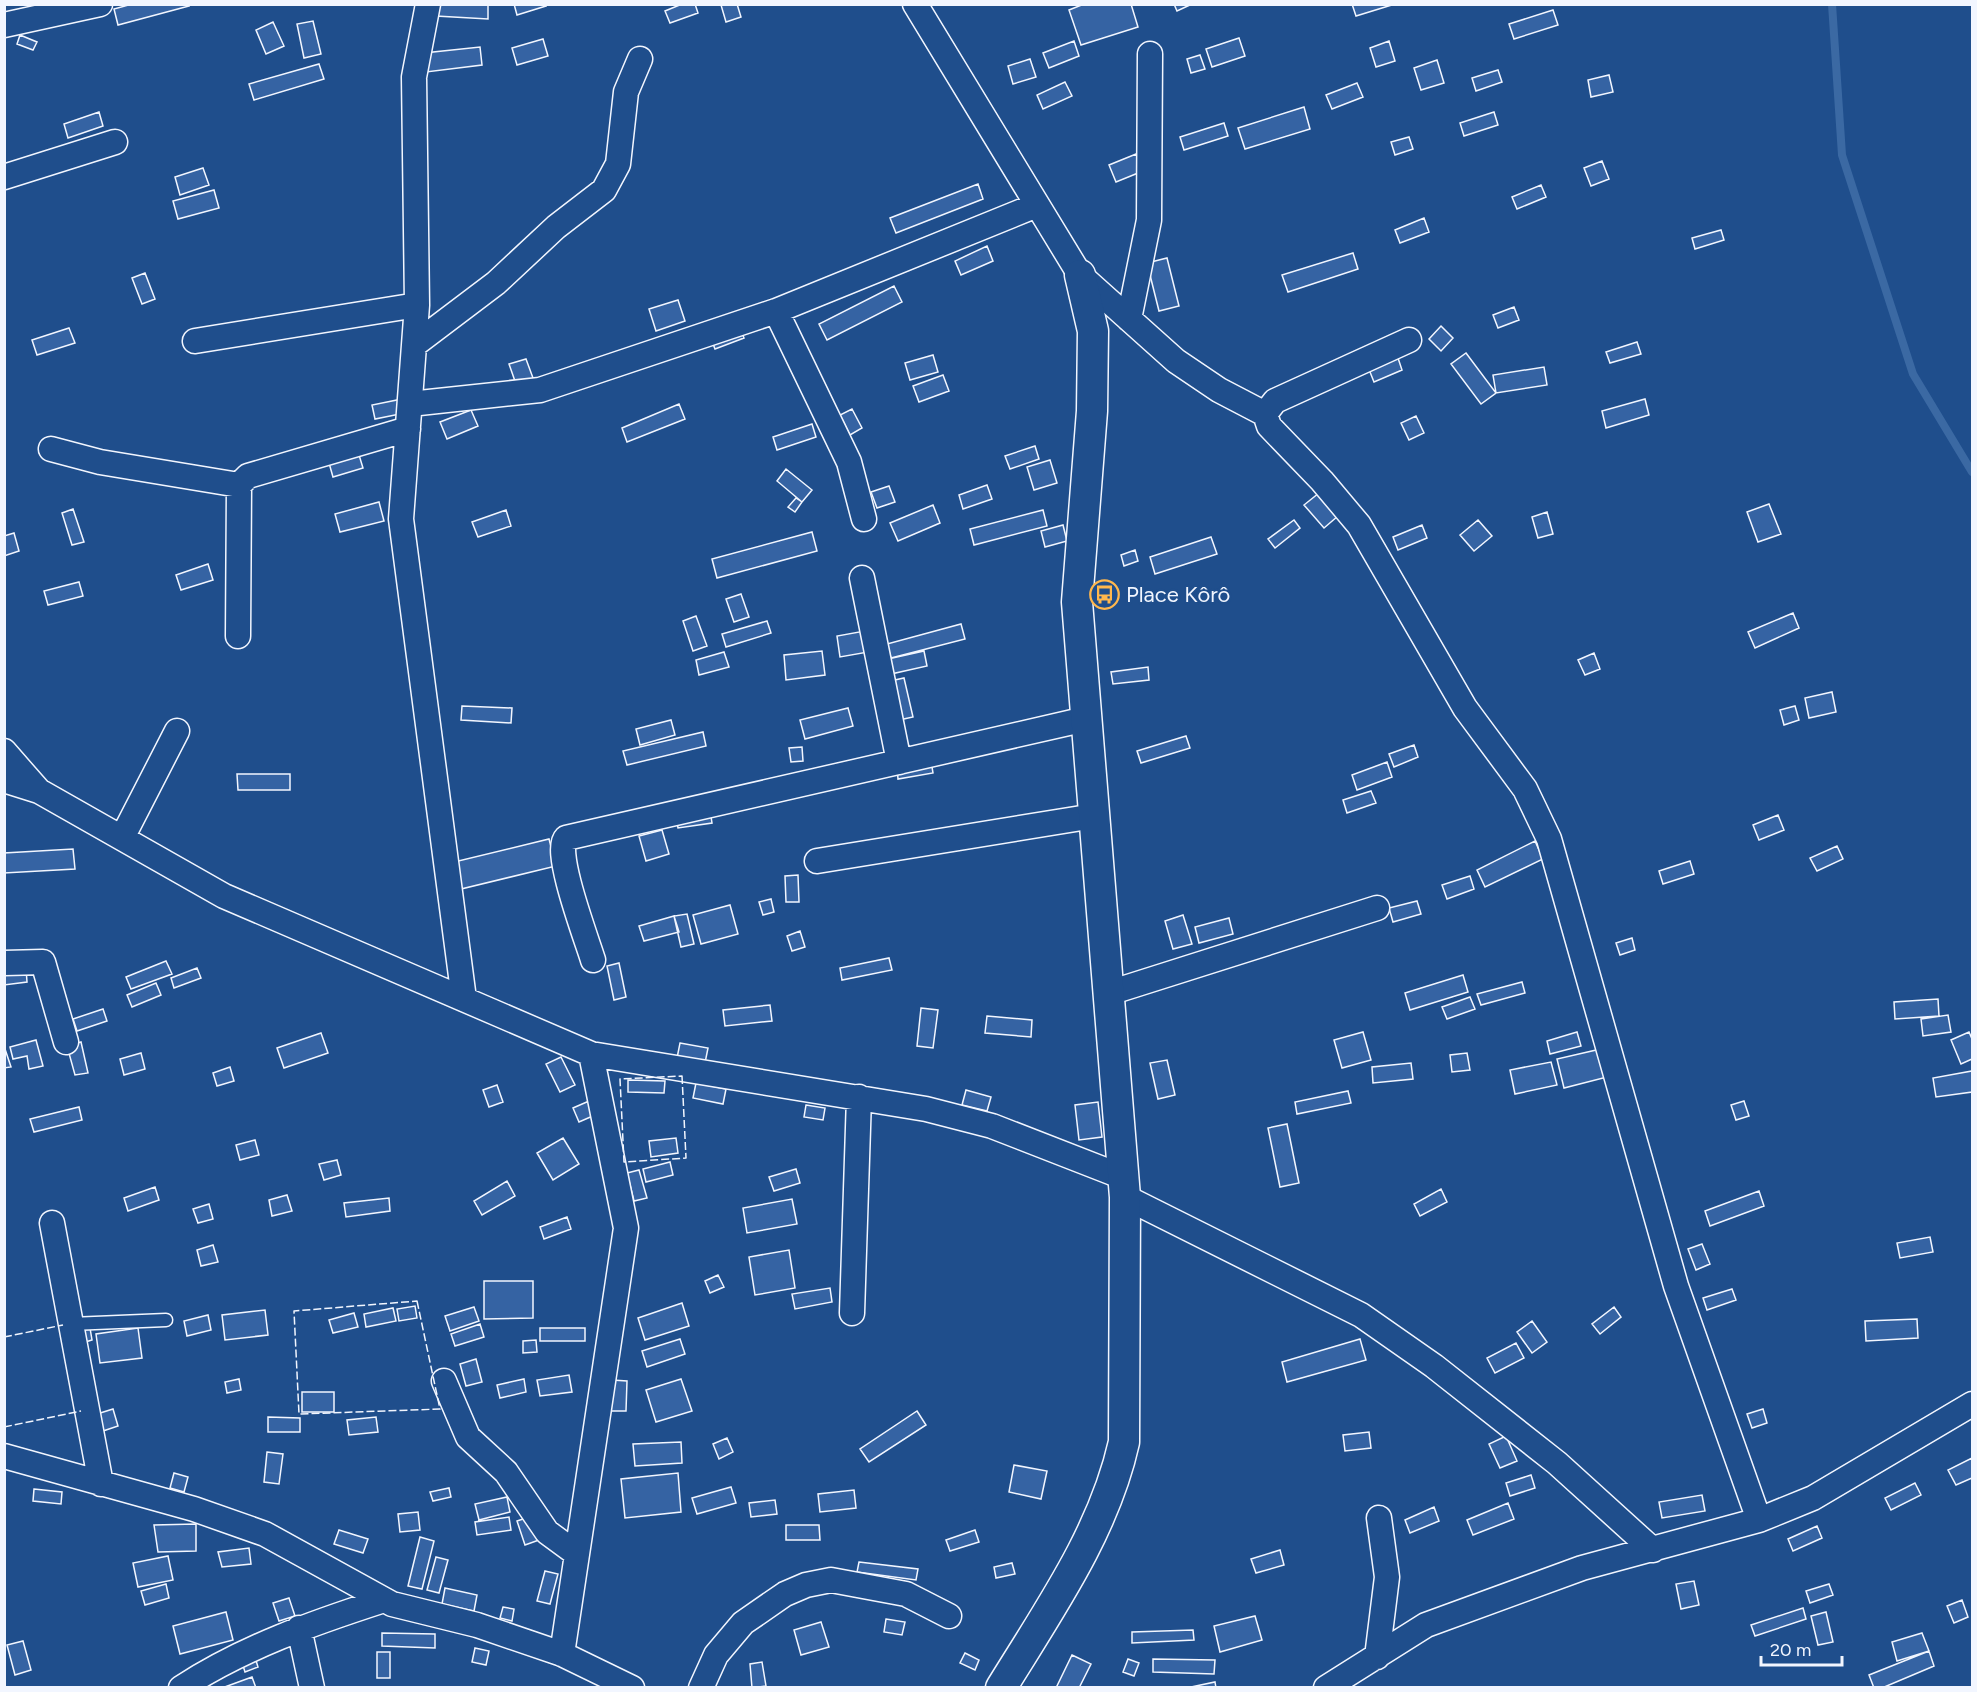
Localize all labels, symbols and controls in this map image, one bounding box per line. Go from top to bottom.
bus stop icon: Place Kôrô [1089,578,1121,610]
place label: Place Kôrô [1126,581,1230,608]
scale bar [1761,1629,1842,1667]
text: 20 m [1770,1639,1811,1661]

